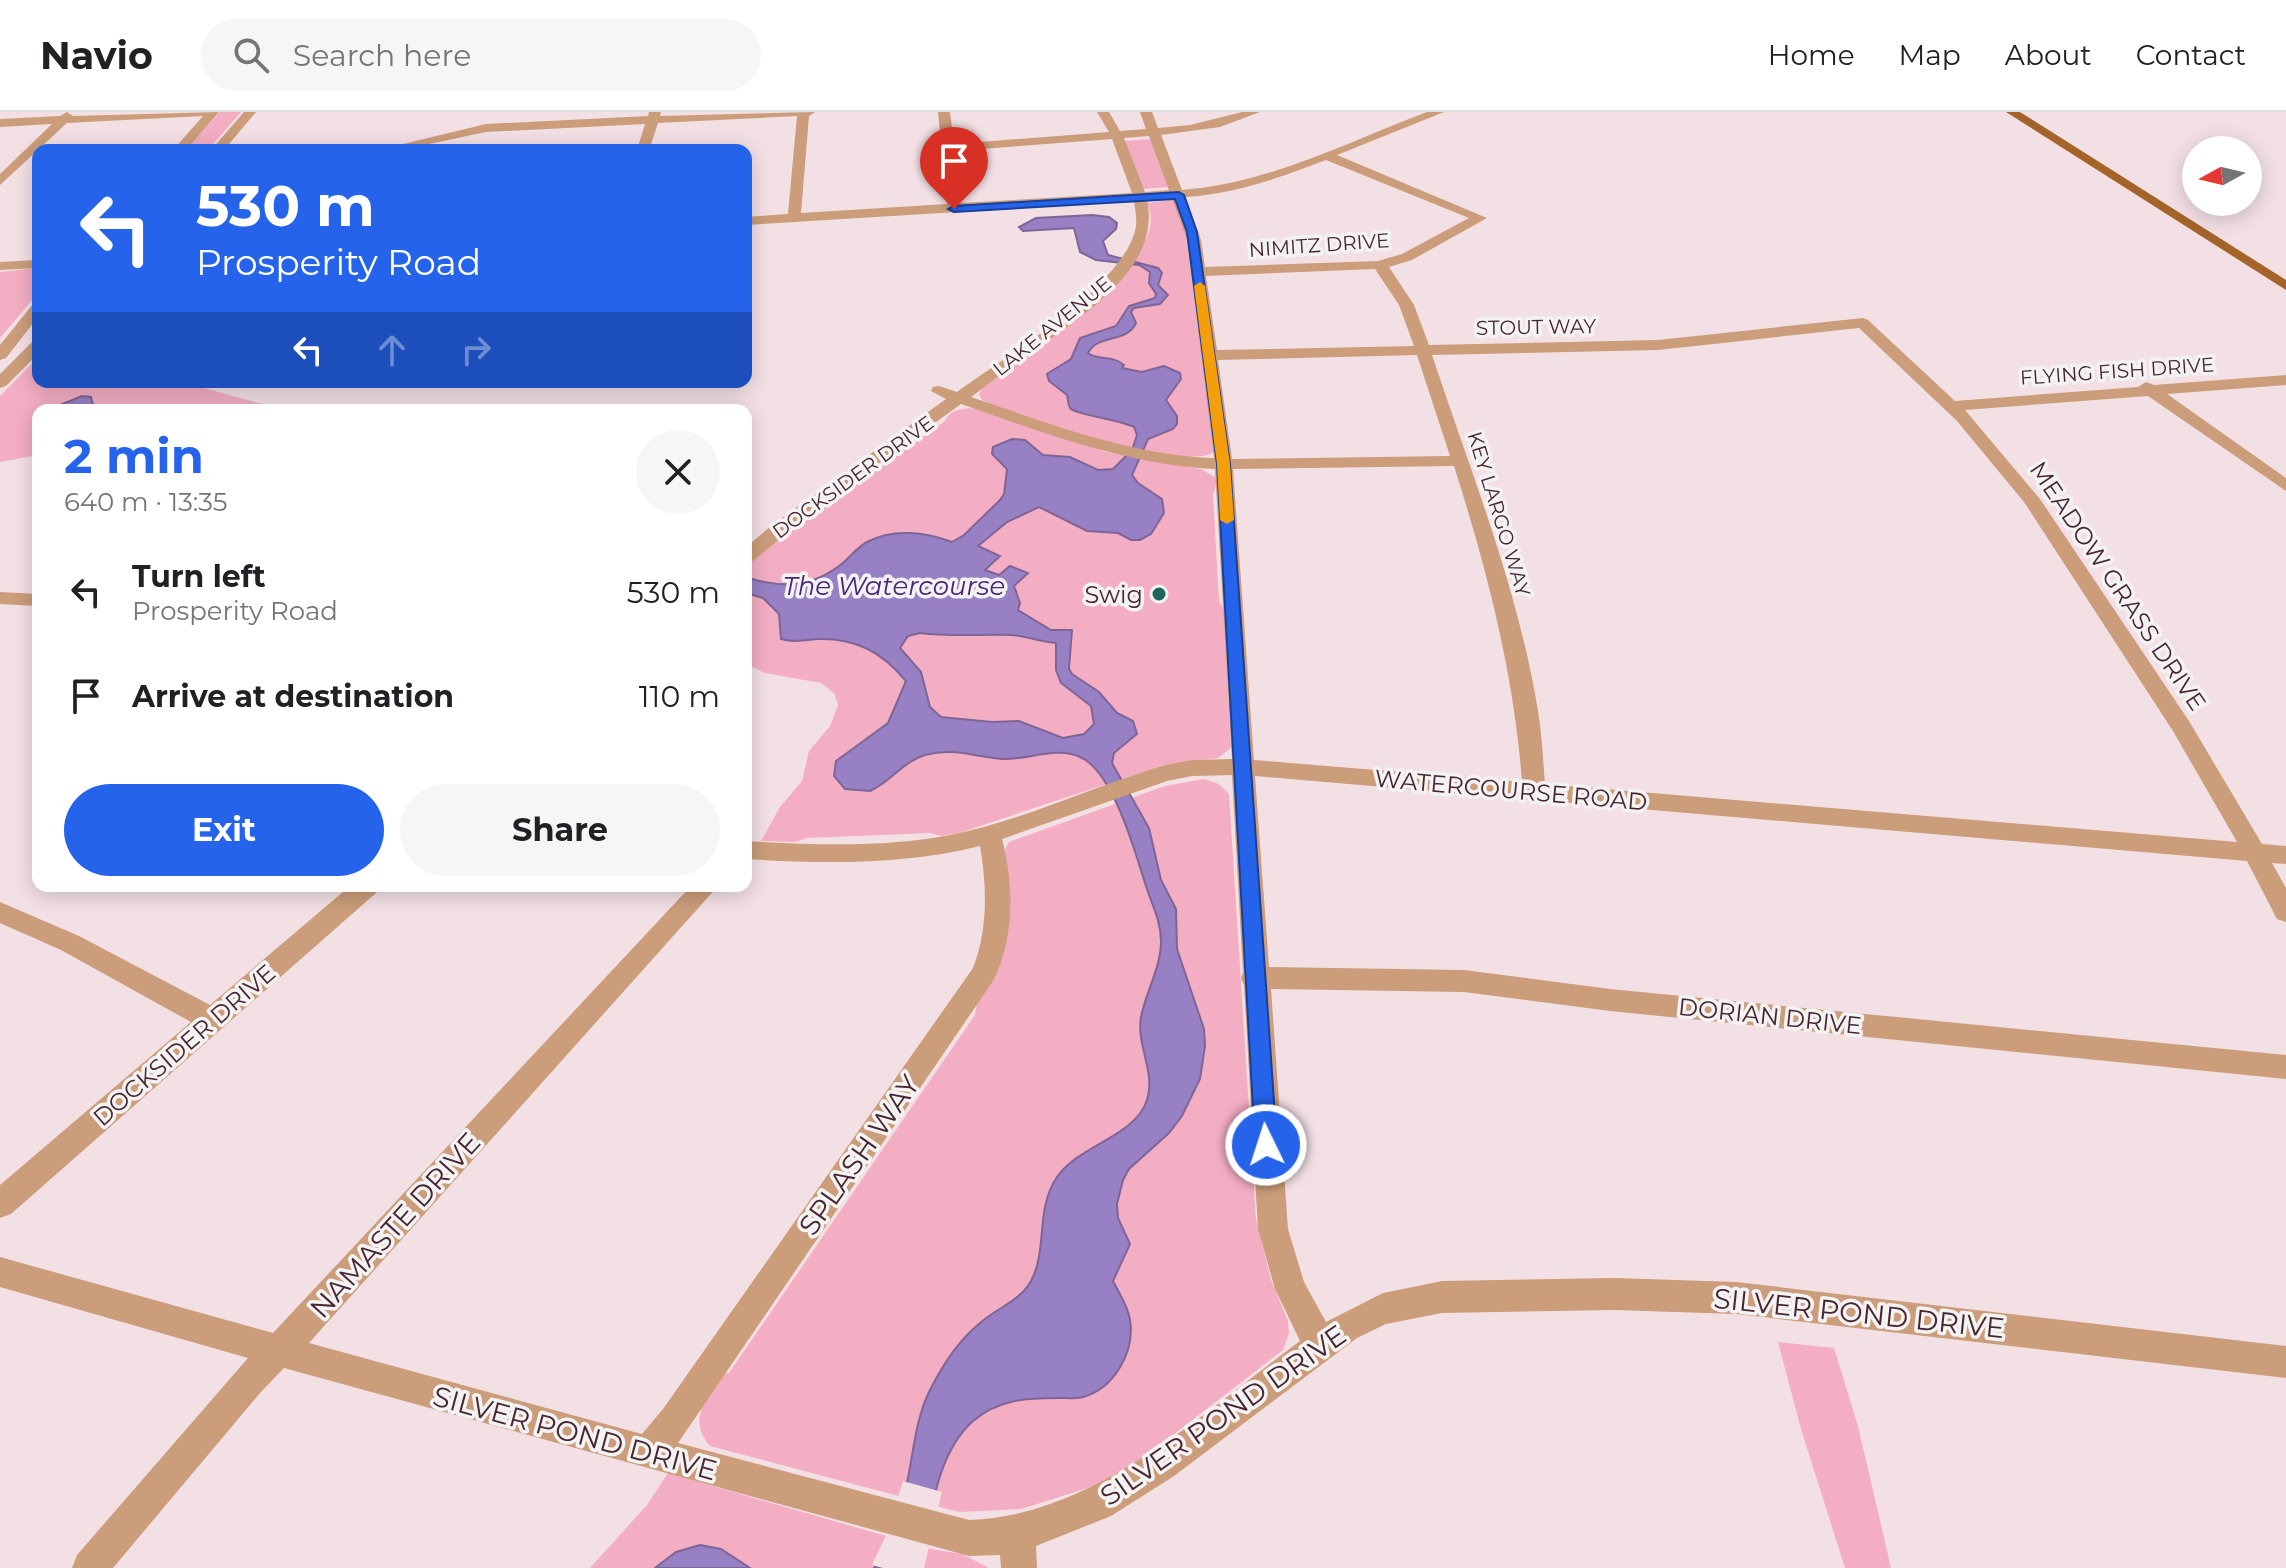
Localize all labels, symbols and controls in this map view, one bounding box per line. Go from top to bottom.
search box [201,19,761,91]
text: Navio [40,32,153,79]
icon: search [229,33,273,77]
text: Search here [293,37,471,74]
text: Home [1768,38,1855,72]
text: Map [1899,38,1961,72]
text: About [2005,38,2092,72]
text: Contact [2136,38,2246,72]
pin [920,127,988,209]
north arrow [2182,136,2262,216]
map controls [2182,136,2262,216]
icon: arrive [932,139,976,183]
text: 530 m [196,172,375,240]
icon: left [64,176,168,280]
street label: NIMITZ DRIVE [1248,228,1390,262]
text: Prosperity Road [196,240,481,284]
street label: LAKE AVENUE [988,271,1116,381]
street label: STOUT WAY [1476,314,1597,340]
icon: left [286,328,330,372]
icon: ahead [370,328,414,372]
icon: right [454,328,498,372]
street label: FLYING FISH DRIVE [2019,352,2215,390]
street label: DOCKSIDER DRIVE [768,411,938,543]
text: 2 min [64,427,204,485]
street label: KEY LARGO WAY [1463,429,1536,600]
button: close [636,430,720,514]
street label: MEADOW GRASS DRIVE [2024,456,2212,716]
text: 640 m · 13:35 [64,486,228,518]
text: Turn left [132,558,265,595]
icon: left [64,570,108,614]
water label: The Watercourse [783,570,1005,602]
text: 530 m [627,574,720,611]
place label: Swig [1084,580,1143,609]
marker: Swig [1150,585,1168,603]
text: Prosperity Road [132,595,338,627]
icon: arrive [64,674,108,718]
text: Arrive at destination [132,678,454,715]
text: 110 m [639,678,720,715]
street label: WATERCOURSE ROAD [1374,764,1648,816]
button: Exit [64,784,384,876]
button: Share [400,784,720,876]
street label: DOCKSIDER DRIVE [87,958,281,1132]
street label: DORIAN DRIVE [1677,992,1863,1040]
street label: SPLASH WAY [791,1068,927,1242]
position arrow [1224,1103,1308,1187]
street label: NAMASTE DRIVE [303,1125,487,1325]
street label: SILVER POND DRIVE [1712,1281,2006,1345]
street label: SILVER POND DRIVE [1094,1317,1352,1513]
street label: SILVER POND DRIVE [429,1379,721,1487]

